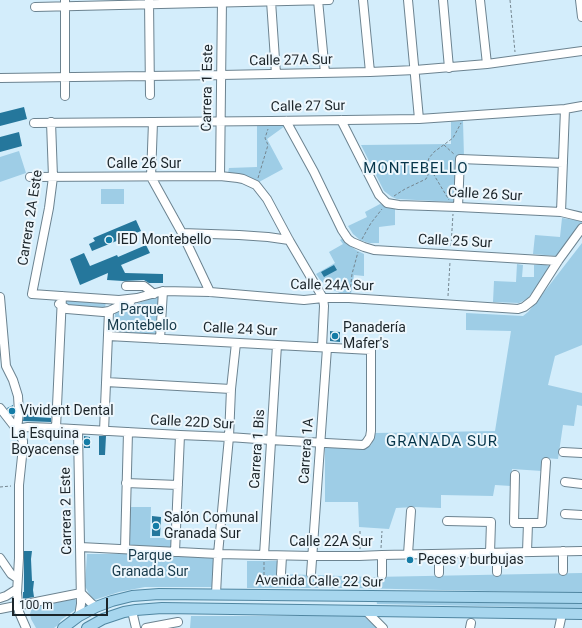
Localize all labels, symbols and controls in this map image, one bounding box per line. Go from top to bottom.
street label: Carrera 1 Este [199,44,217,132]
street label: Calle 27A Sur [249,52,333,70]
street label: Calle 27 Sur [271,98,345,116]
street label: Calle 26 Sur [107,156,181,172]
district label: MONTEBELLO [363,160,469,178]
street label: Carrera 2A Este [15,169,47,267]
street label: Calle 26 Sur [447,185,523,205]
place label: IED Montebello [117,232,211,248]
street label: Calle 25 Sur [417,232,493,252]
marker: IED Montebello [104,235,114,245]
street label: Calle 24A Sur [290,277,374,295]
park label: Parque Montebello [107,302,177,334]
street label: Calle 24 Sur [202,320,278,340]
place label: Panadería Mafer's [343,320,406,352]
marker: Panadería Mafer's [330,331,340,341]
place label: Vivident Dental [20,403,114,419]
marker: Vivident Dental [7,406,17,416]
street label: Carrera 1 Bis [247,409,269,489]
street label: Calle 22D Sur [150,412,234,434]
street label: Carrera 1A [296,417,318,485]
place label: La Esquina Boyacense [11,426,79,458]
district label: GRANADA SUR [386,433,498,451]
marker: La Esquina Boyacense [82,437,92,447]
street label: Carrera 2 Este [58,467,76,555]
place label: Salón Comunal Granada Sur [164,510,258,542]
marker: Salón Comunal Granada Sur [151,521,161,531]
street label: Calle 22A Sur [289,534,373,550]
park label: Parque Granada Sur [112,548,188,580]
place label: Peces y burbujas [418,552,524,568]
marker: Peces y burbujas [405,555,415,565]
street label: Avenida Calle 22 Sur [255,572,383,592]
scale bar [14,590,110,616]
text: 100 m [19,598,53,612]

